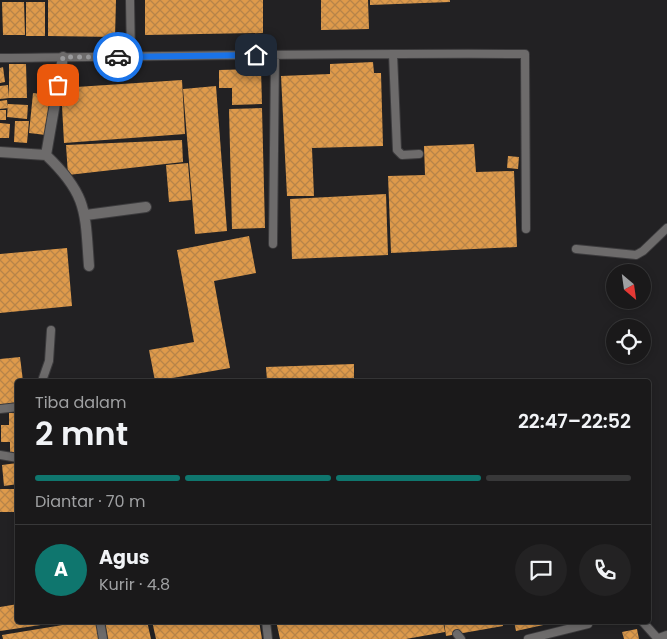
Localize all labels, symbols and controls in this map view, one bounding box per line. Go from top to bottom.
courier [93,32,143,82]
pin [235,34,277,76]
icon: home [242,41,270,69]
icon: car [104,43,132,71]
pin [37,64,79,106]
icon: bag [44,71,72,99]
north arrow [606,264,651,309]
map controls [606,264,651,364]
button: locate [606,319,651,364]
text: Tiba dalam [35,391,126,414]
text: 22:47–22:52 [518,408,631,435]
text: 2 mnt [35,411,128,456]
text: Diantar · 70 m [35,490,145,513]
text: Agus [99,544,149,571]
button: chat [515,544,567,596]
button: phone [579,544,631,596]
text: A [54,556,68,583]
text: Kurir · 4.8 [99,573,170,596]

